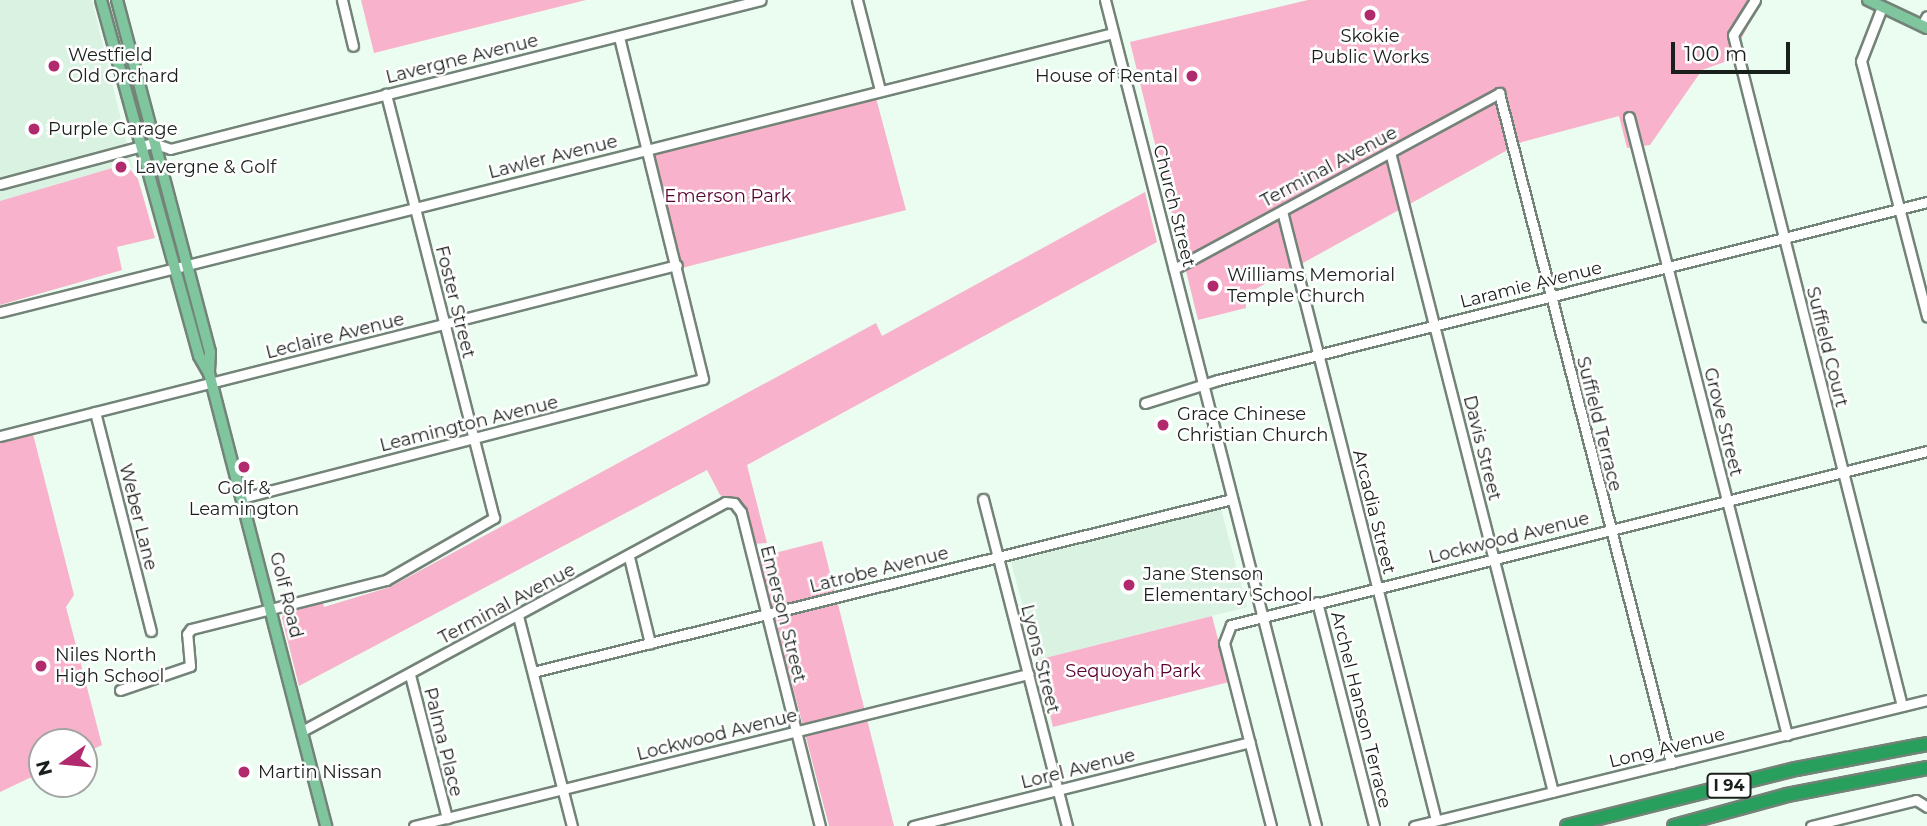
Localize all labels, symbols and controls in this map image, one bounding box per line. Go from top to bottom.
marker: Skokie Public Works [1362,7,1378,23]
place label: Skokie Public Works [1311,26,1429,68]
scale bar [1675,28,1794,72]
street label: Lavergne Avenue [384,30,540,88]
text: 100 m [1684,41,1747,66]
place label: Westfield Old Orchard [68,45,179,88]
marker: Westfield Old Orchard [46,58,62,74]
place label: House of Rental [1035,65,1178,87]
marker: House of Rental [1184,68,1200,84]
place label: Purple Garage [48,118,178,140]
marker: Purple Garage [26,121,42,137]
street label: Terminal Avenue [1257,122,1401,212]
street label: Lawler Avenue [486,131,620,183]
street label: Church Street [1148,143,1200,269]
place label: Lavergne & Golf [135,156,276,178]
marker: Lavergne & Golf [113,159,129,175]
park label: Emerson Park [664,185,792,207]
street label: Foster Street [431,243,479,361]
street label: Laramie Avenue [1458,257,1604,313]
place label: Williams Memorial Temple Church [1227,265,1395,308]
marker: Williams Memorial Temple Church [1205,278,1221,294]
street label: Suffield Court [1802,285,1852,409]
street label: Leclaire Avenue [263,308,407,364]
street label: Suffield Terrace [1572,354,1626,494]
street label: Grove Street [1699,365,1747,479]
street label: Leamington Avenue [378,391,560,457]
street label: Davis Street [1458,393,1506,503]
place label: Grace Chinese Christian Church [1177,404,1328,446]
marker: Grace Chinese Christian Church [1155,417,1171,433]
street label: Arcadia Street [1348,448,1400,576]
marker: Golf & Leamington [236,459,252,475]
street label: Weber Lane [114,461,162,573]
place label: Golf & Leamington [189,478,299,520]
street label: Lockwood Avenue [1426,508,1592,568]
street label: Latrobe Avenue [807,542,951,598]
street label: Emerson Street [756,543,810,685]
street label: Golf Road [265,550,307,640]
street label: Terminal Avenue [435,559,579,649]
place label: Jane Stenson Elementary School [1143,564,1313,606]
marker: Jane Stenson Elementary School [1121,577,1137,593]
street label: Lyons Street [1016,602,1064,716]
street label: Archel Hanson Terrace [1326,609,1396,811]
place label: Niles North High School [55,645,164,688]
marker: Niles North High School [33,658,49,674]
park label: Sequoyah Park [1065,660,1201,682]
street label: Palma Place [419,685,467,799]
street label: Lockwood Avenue [634,705,800,765]
street label: Long Avenue [1607,723,1727,773]
north arrow [28,728,98,798]
street label: Lorel Avenue [1019,744,1137,794]
text: N [31,758,57,778]
place label: Martin Nissan [258,761,382,783]
marker: Martin Nissan [236,764,252,780]
road number: I 94 [1706,774,1752,799]

